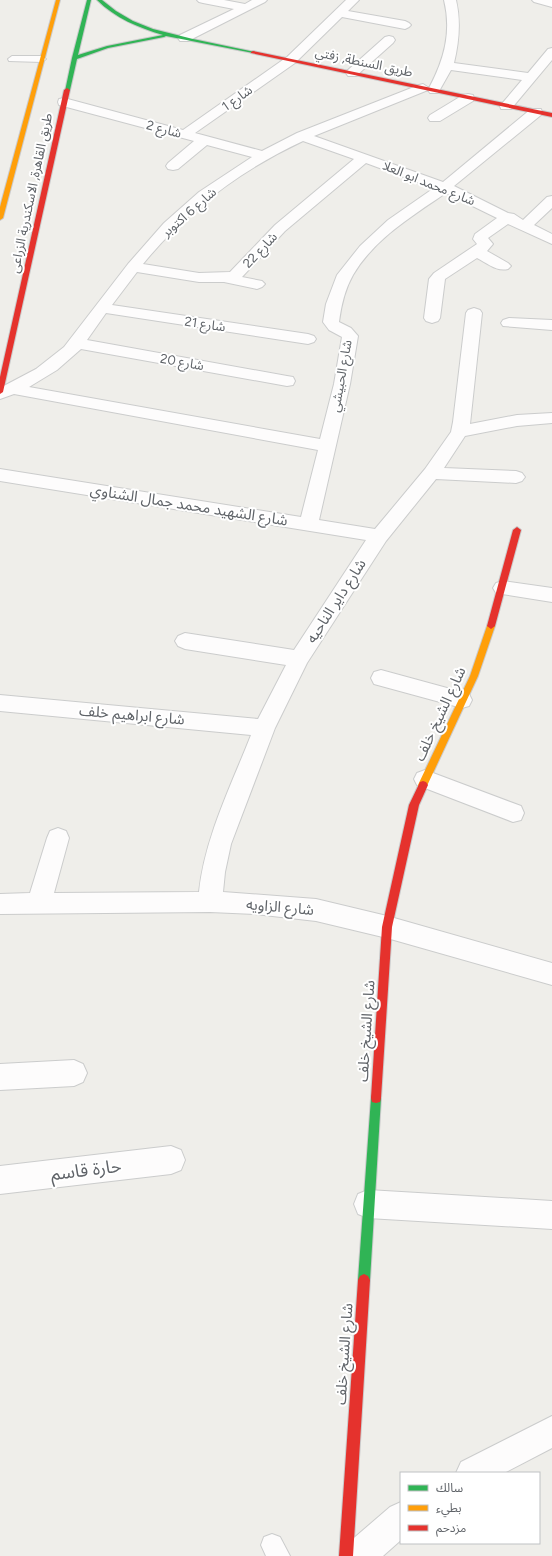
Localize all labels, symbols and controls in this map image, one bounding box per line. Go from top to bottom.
street label: طريق السنطة, زفتي [313,44,414,83]
street label: شارع 1 [219,82,257,116]
street label: طريق القاهرة, الاسكندرية الزراعى [7,111,56,275]
street label: شارع 2 [144,117,183,144]
street label: شارع محمد ابو العلا [379,158,477,211]
street label: شارع 6 اكتوبر [158,184,221,243]
street label: شارع 22 [240,229,282,273]
street label: شارع 21 [183,314,226,337]
street label: شارع الحبيشي [327,339,358,414]
street label: شارع 20 [158,351,205,376]
street label: شارع الشهيد محمد جمال الشناوي [89,480,289,533]
street label: شارع داير الناحيه [302,555,372,648]
street label: شارع الشيخ خلف [410,664,473,765]
street label: شارع ابراهيم خلف [78,701,186,732]
street label: شارع الزاويه [245,895,315,922]
street label: شارع الشيخ خلف [353,979,382,1083]
street label: حارة قاسم [49,1155,123,1187]
street label: شارع الشيخ خلف [331,1302,360,1406]
legend [400,1472,540,1544]
text: سالك [436,1481,463,1495]
text: بطيء [436,1501,462,1518]
text: مزدحم [436,1521,466,1537]

